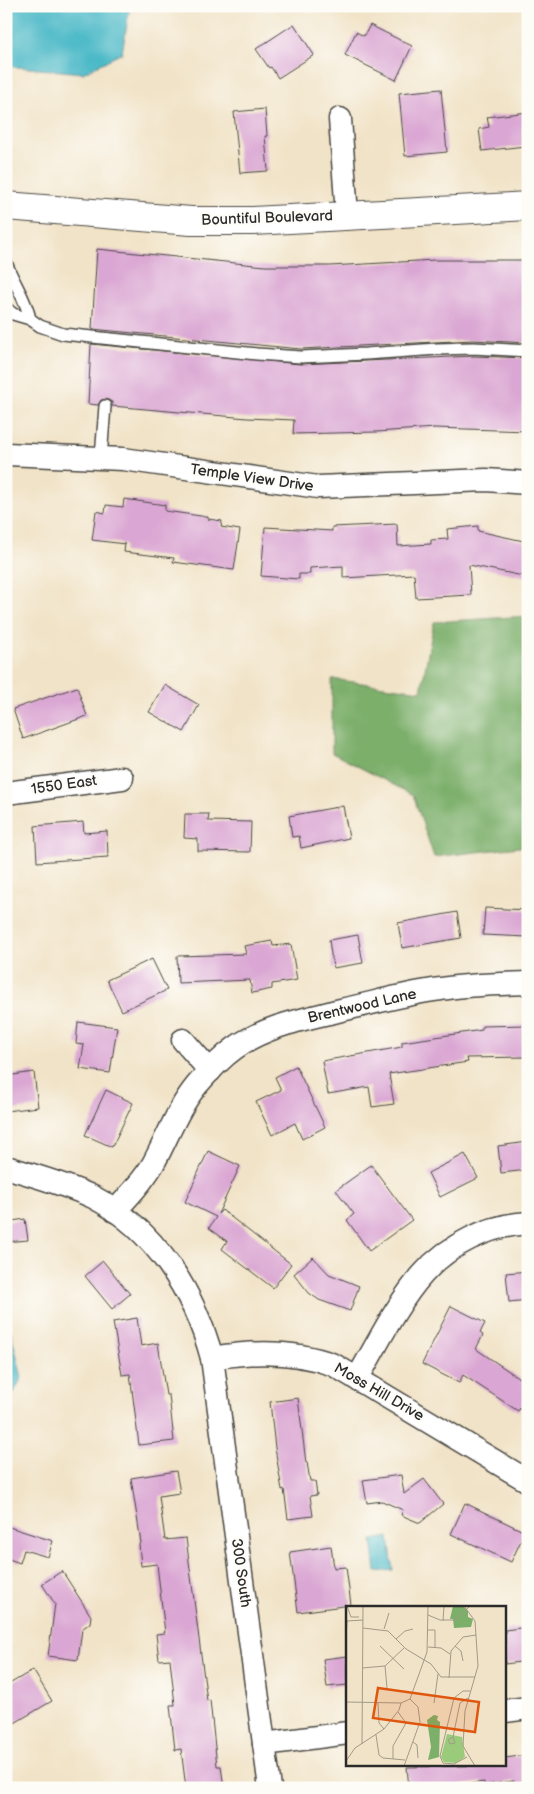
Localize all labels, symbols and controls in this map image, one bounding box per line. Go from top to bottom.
street label: Bountiful Boulevard [201,206,333,230]
street label: Temple View Drive [189,460,315,496]
street label: 1550 East [30,771,99,799]
street label: Brentwood Lane [306,984,418,1028]
street label: Moss Hill Drive [331,1359,428,1425]
street label: 300 South [227,1537,255,1609]
inset map [346,1606,506,1766]

